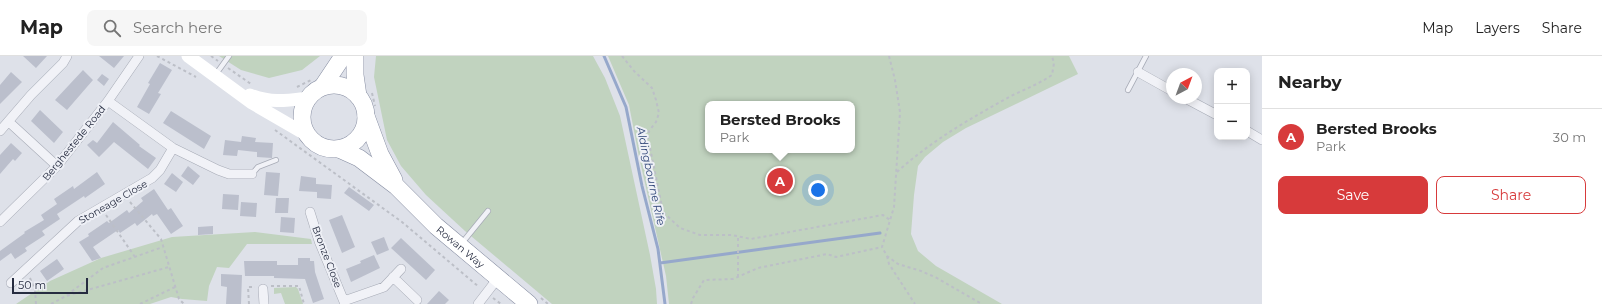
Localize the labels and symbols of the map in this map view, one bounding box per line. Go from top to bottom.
north arrow [1166,68,1202,104]
street label: Berghestede Road [40,103,108,183]
water label: Aldingbourne Rife [634,124,668,227]
pin: A [767,166,793,196]
street label: Stoneage Close [76,177,150,227]
your location [808,180,828,200]
street label: Rowan Way [434,223,488,271]
street label: Bronze Close [309,224,345,290]
scale bar [12,276,88,295]

